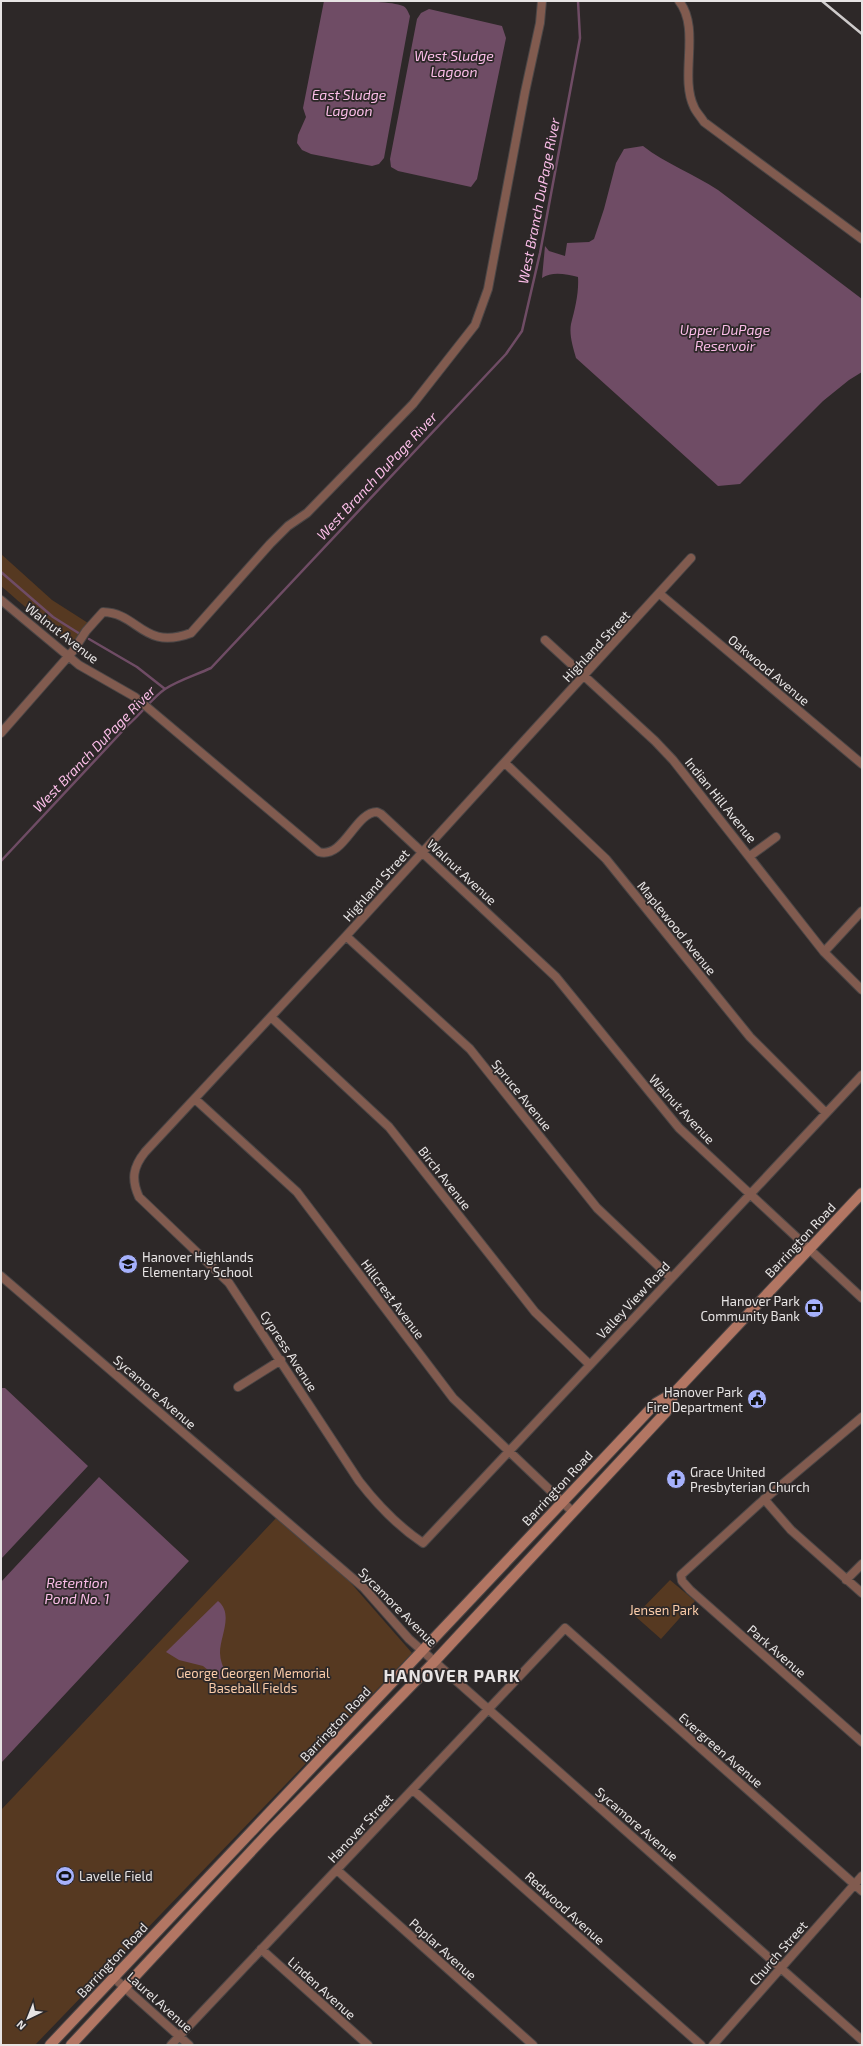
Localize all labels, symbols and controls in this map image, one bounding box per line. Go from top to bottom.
water label: West Sludge Lagoon [414,47,494,80]
water label: East Sludge Lagoon [312,86,387,119]
water label: West Branch DuPage River [514,116,563,285]
water label: Upper DuPage Reservoir [680,321,771,354]
water label: West Branch DuPage River [313,408,441,543]
street label: Walnut Avenue [22,599,102,667]
street label: Highland Street [559,607,633,685]
street label: Oakwood Avenue [725,631,813,709]
water label: West Branch DuPage River [29,682,159,815]
street label: Indian Hill Avenue [682,754,760,846]
street label: Walnut Avenue [424,836,500,908]
street label: Highland Street [339,846,413,924]
street label: Maplewood Avenue [634,878,720,978]
street label: Spruce Avenue [488,1056,556,1134]
street label: Walnut Avenue [646,1071,718,1147]
street label: Birch Avenue [415,1143,475,1213]
street label: Barrington Road [761,1199,839,1281]
place label: Hanover Highlands Elementary School [142,1249,254,1280]
school or university icon: Hanover Highlands Elementary School [117,1253,139,1275]
street label: Hillcrest Avenue [358,1256,428,1342]
street label: Valley View Road [593,1258,673,1342]
place label: Hanover Park Community Bank [700,1293,800,1324]
bank icon: Hanover Park Community Bank [803,1297,825,1319]
street label: Cypress Avenue [257,1308,321,1394]
street label: Sycamore Avenue [110,1352,200,1432]
place label: Hanover Park Fire Department [647,1384,743,1415]
public building icon: Hanover Park Fire Department [746,1388,768,1410]
street label: Barrington Road [518,1447,596,1529]
place label: Grace United Presbyterian Church [690,1464,810,1495]
church icon: Grace United Presbyterian Church [665,1468,687,1490]
street label: Sycamore Avenue [355,1564,441,1650]
water label: Retention Pond No. 1 [45,1574,109,1607]
park label: Jensen Park [629,1602,699,1618]
street label: Park Avenue [744,1621,810,1681]
park label: George Georgen Memorial Baseball Fields [176,1665,330,1696]
district label: HANOVER PARK [384,1665,520,1685]
street label: Barrington Road [296,1683,374,1765]
street label: Evergreen Avenue [676,1709,766,1791]
street label: Sycamore Avenue [592,1784,682,1864]
street label: Hanover Street [324,1790,396,1866]
sports icon: Lavelle Field [54,1865,76,1887]
place label: Lavelle Field [79,1868,153,1884]
street label: Redwood Avenue [522,1868,608,1948]
street label: Poplar Avenue [406,1915,480,1983]
street label: Church Street [746,1917,810,1989]
street label: Barrington Road [73,1919,151,2001]
street label: Linden Avenue [285,1953,359,2023]
street label: Laurel Avenue [124,1968,196,2036]
north arrow [8,1998,48,2038]
text: N [13,2018,28,2033]

